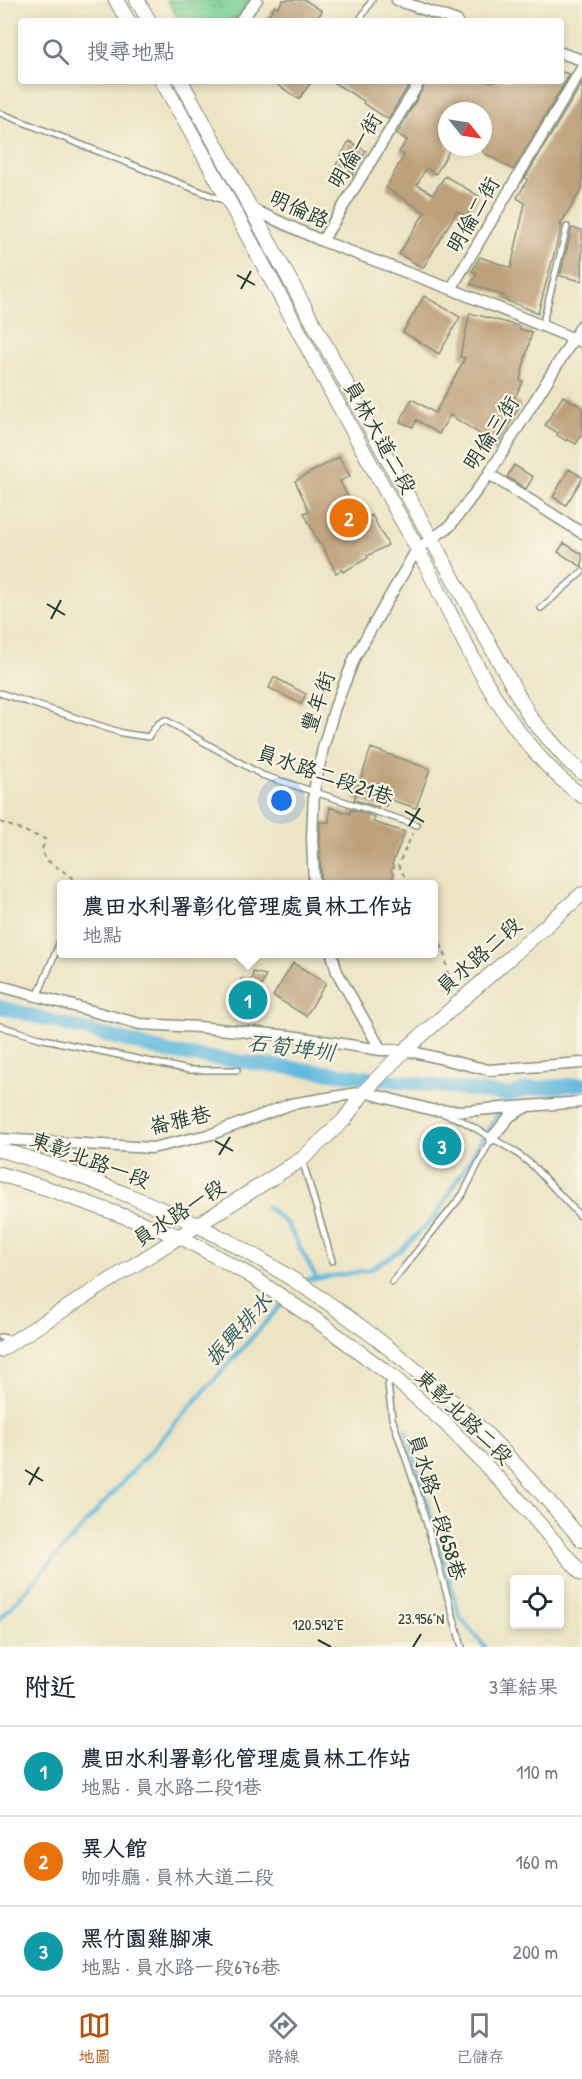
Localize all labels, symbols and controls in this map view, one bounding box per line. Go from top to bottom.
search box [18,18,564,84]
icon: search [39,35,72,68]
text: 搜尋地點 [87,36,175,66]
north arrow [438,102,492,156]
street label: 明倫一街 [321,107,389,194]
street label: 明倫二街 [439,171,506,258]
street label: 明倫路 [265,182,334,235]
street label: 員林大道二段 [337,375,424,499]
street label: 明倫三街 [456,390,526,476]
pin: 2 [330,496,368,540]
street label: 豐年街 [294,667,341,736]
street label: 員水路二段21巷 [253,737,398,812]
your location [267,786,296,815]
popup [57,880,438,958]
text: 農田水利署彰化管理處員林工作站 [82,891,413,921]
street label: 員水路二段 [430,910,528,1001]
text: 地點 [82,921,122,948]
pin: 1 [228,978,268,1022]
water label: 石筍埤圳 [245,1027,338,1067]
street label: 崙雅巷 [146,1098,214,1141]
street label: 東彰北路一段 [26,1124,154,1195]
pin: 3 [422,1124,462,1168]
street label: 員水路一段 [127,1172,231,1253]
water label: 振興排水 [197,1286,279,1372]
street label: 東彰北路二段 [409,1362,520,1471]
street label: 員水路一段658巷 [401,1430,474,1584]
map controls [510,1575,564,1629]
button: locate [510,1575,564,1629]
text: 23.956°N [398,1608,444,1629]
text: 120.592°E [292,1614,344,1635]
text: 附近 [24,1669,76,1704]
text: 3筆結果 [489,1673,558,1700]
text: 農田水利署彰化管理處員林工作站 [81,1743,411,1773]
text: 1 [40,1758,47,1785]
text: 110 m [516,1758,558,1785]
text: 地點 · 員水路二段1巷 [81,1773,261,1800]
text: 異人館 [81,1833,147,1863]
text: 2 [39,1848,48,1875]
text: 160 m [516,1848,558,1875]
text: 咖啡廳 · 員林大道二段 [81,1863,274,1890]
text: 黑竹園雞腳凍 [81,1923,213,1953]
text: 3 [39,1938,48,1965]
text: 200 m [513,1938,558,1965]
text: 地點 · 員水路一段676巷 [81,1953,280,1980]
tab: 地圖 [78,2009,111,2067]
tab: 路線 [267,2009,300,2067]
tab: 已儲存 [456,2009,504,2067]

